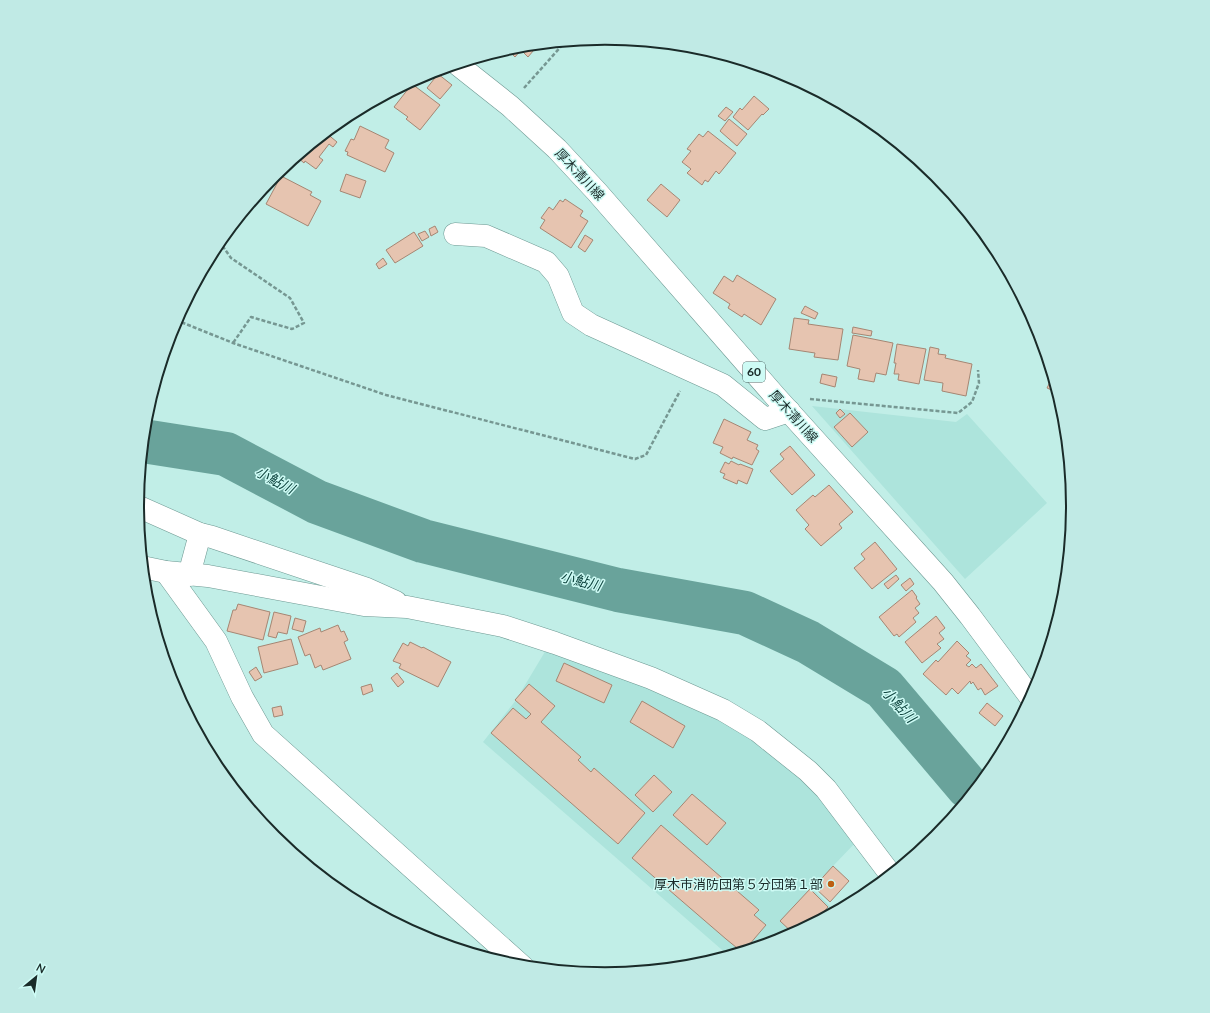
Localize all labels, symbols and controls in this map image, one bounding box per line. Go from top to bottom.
street label: 厚木清川線 [552,145,608,203]
road number: 60 [743,362,765,382]
street label: 厚木清川線 [766,386,822,446]
water label: 小鮎川 [253,462,300,498]
water label: 小鮎川 [559,567,605,594]
water label: 小鮎川 [879,684,921,727]
place label: 厚木市消防団第５分団第１部 [654,876,823,892]
marker: 厚木市消防団第５分団第１部 [826,879,836,889]
north arrow [16,957,56,997]
text: N [34,960,48,976]

